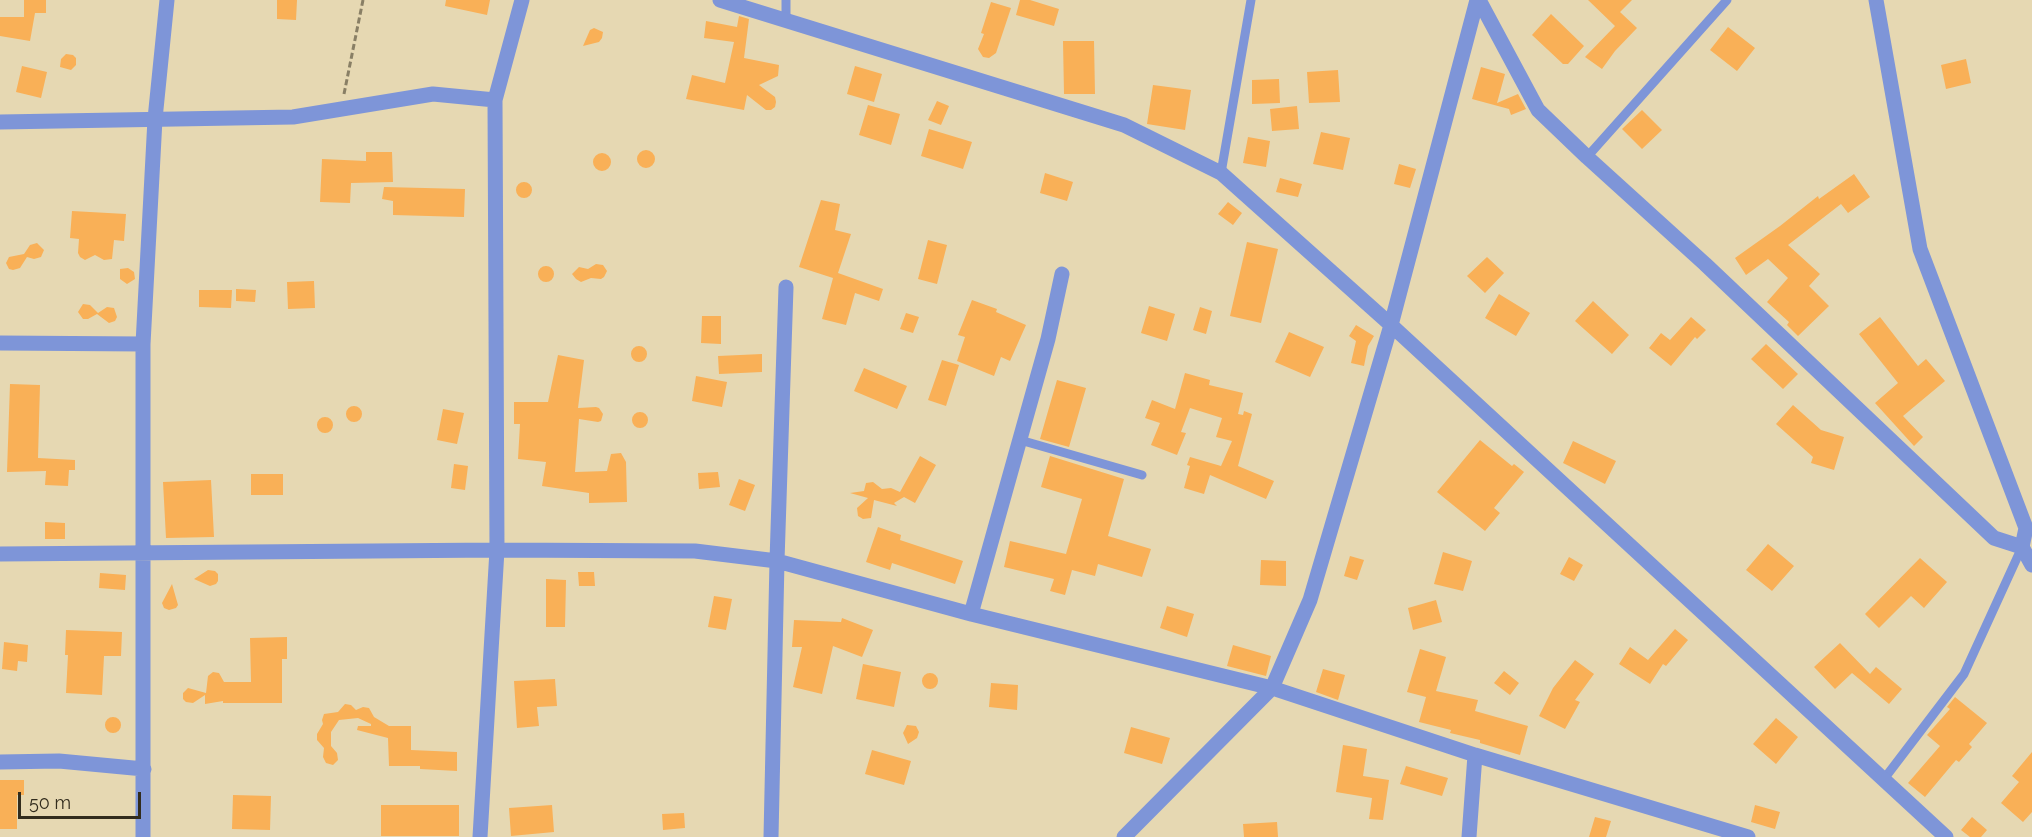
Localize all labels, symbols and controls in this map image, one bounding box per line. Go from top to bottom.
scale bar [21,780,144,818]
text: 50 m [29,792,71,813]

